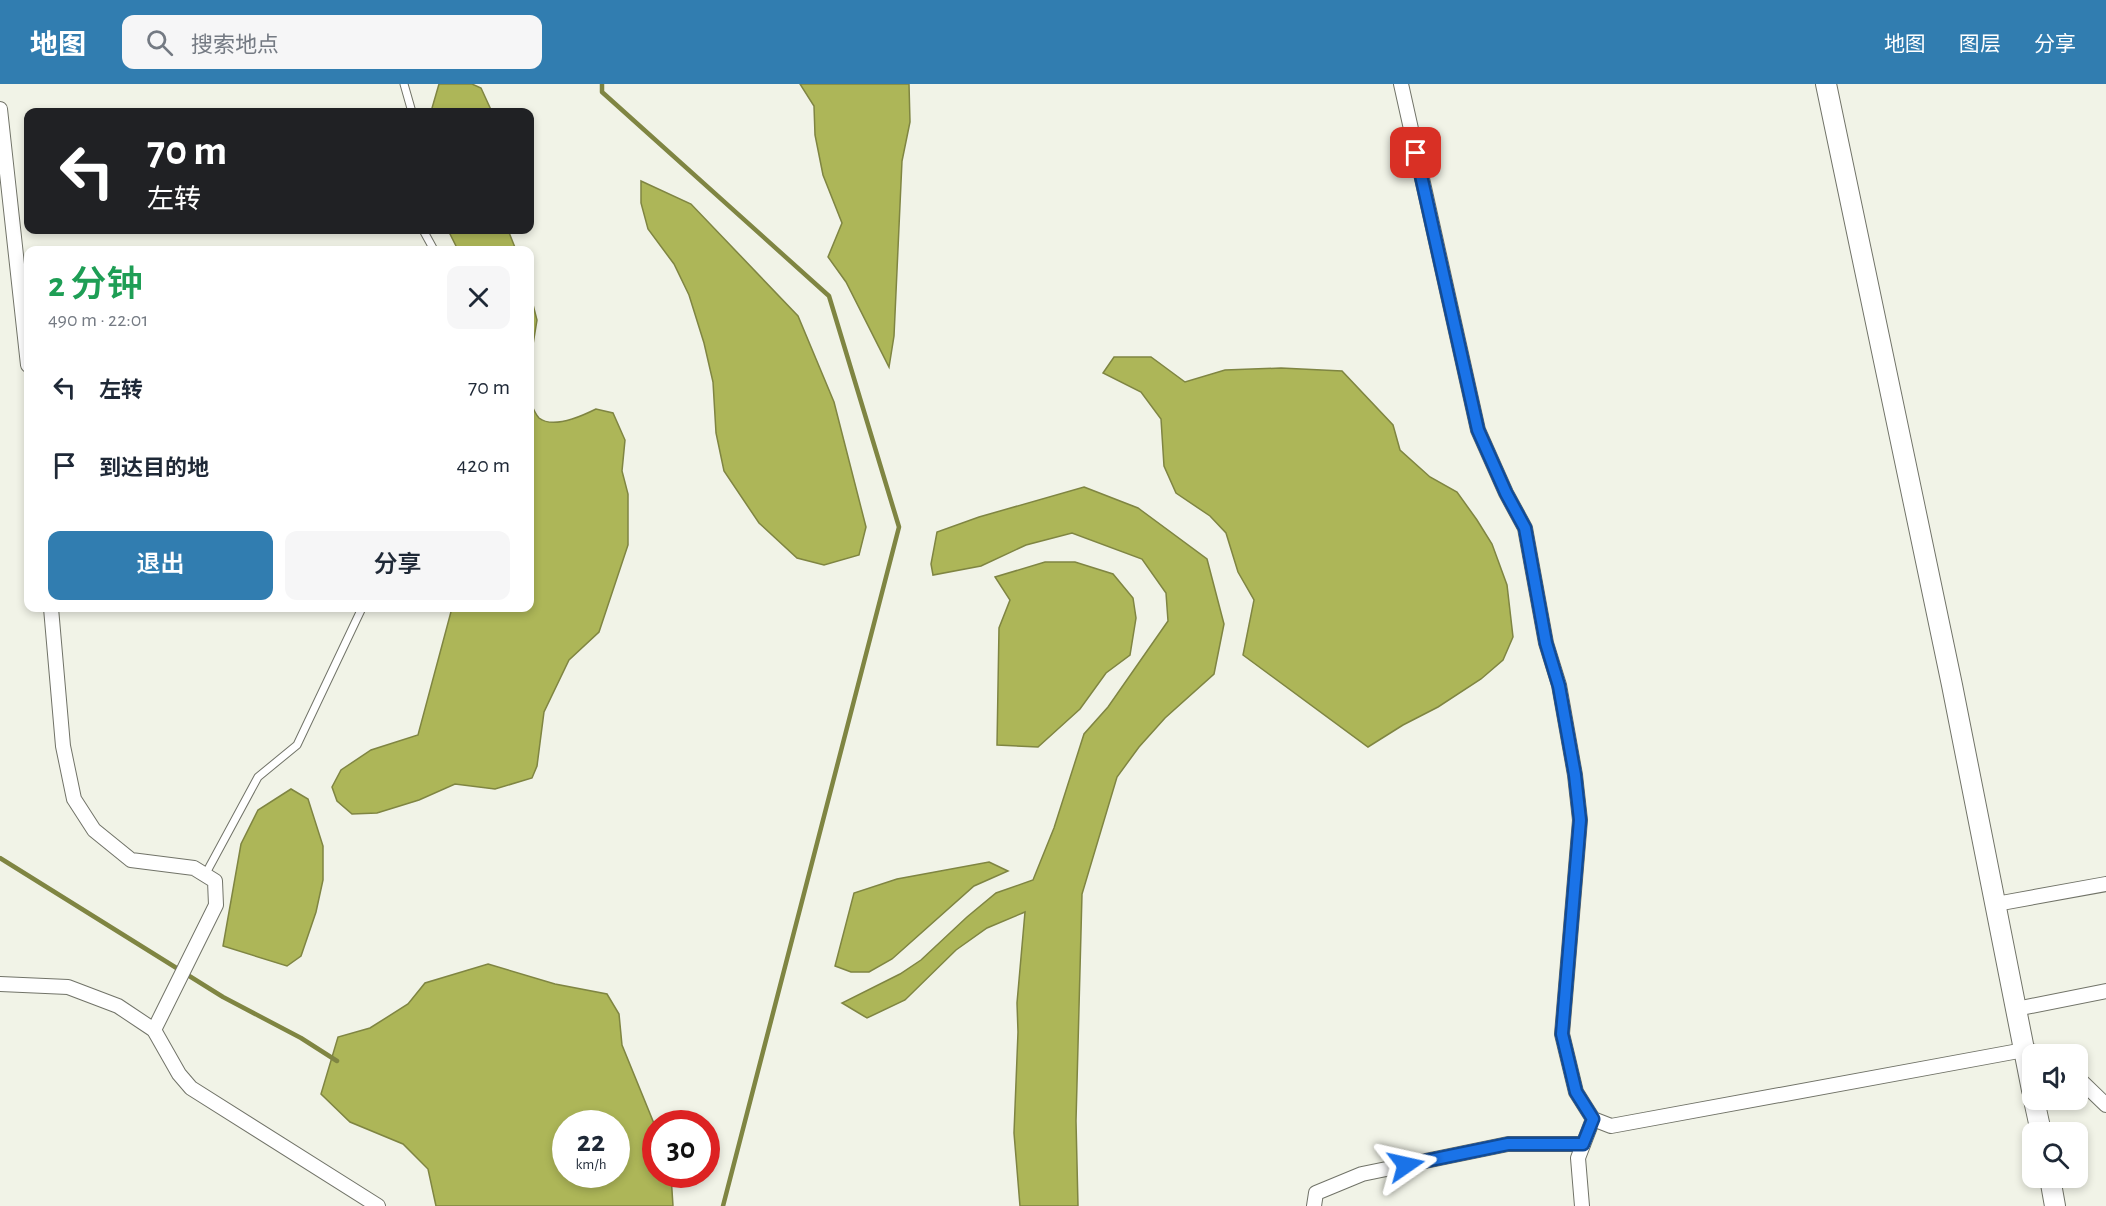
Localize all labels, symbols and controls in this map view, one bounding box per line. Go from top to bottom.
search box [122,15,542,69]
icon: search [143,26,176,59]
text: 地图 [30,32,86,60]
text: 搜索地点 [191,34,279,56]
text: 地图 [1884,34,1926,55]
text: 图层 [1959,34,2001,55]
text: 分享 [2034,34,2076,55]
pin [1390,127,1441,178]
text: 70 m [147,130,227,172]
icon: left [48,132,126,210]
icon: arrive [1399,136,1432,169]
text: 左转 [147,186,201,213]
button: close [447,266,510,329]
text: 2 分钟 [48,267,142,303]
text: 490 m · 22:01 [48,310,148,330]
icon: left [48,371,81,404]
text: 70 m [468,376,510,398]
text: 左转 [99,379,143,401]
icon: arrive [48,449,81,482]
text: 420 m [457,454,510,476]
text: 到达目的地 [99,457,209,479]
button: 退出 [48,531,273,600]
button: 分享 [285,531,510,600]
map controls [2022,1044,2088,1188]
button: sound [2022,1044,2088,1110]
speed limit sign: 30 [642,1110,720,1188]
button: search [2022,1122,2088,1188]
text: 22 [577,1127,605,1157]
position arrow [1374,1133,1438,1197]
text: km/h [576,1157,606,1172]

